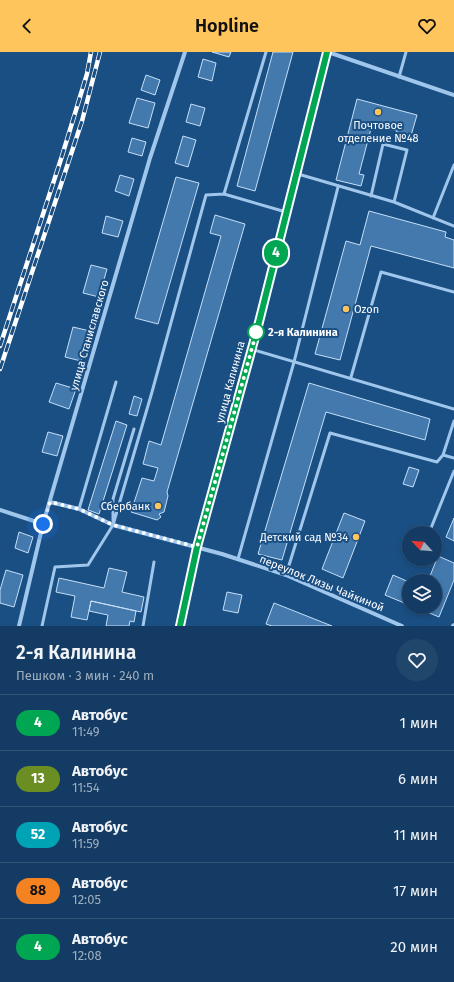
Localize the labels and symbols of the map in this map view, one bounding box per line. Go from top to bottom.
marker: Почтовое отделение №48 [373,107,383,117]
place label: Почтовое отделение №48 [337,119,419,145]
line badge: 4 [263,240,289,266]
street label: улица Станиславского [67,278,112,392]
place label: Ozon [354,303,379,316]
marker: Ozon [341,304,351,314]
marker: 2-я Калинина [247,323,265,341]
place label: 2-я Калинина [268,326,338,339]
street label: улица Калинина [213,340,248,425]
place label: Сбербанк [101,500,150,513]
marker: Сбербанк [153,501,163,511]
your location [33,514,53,534]
north arrow [402,526,442,566]
place label: Детский сад №34 [259,531,348,544]
marker: Детский сад №34 [351,532,361,542]
street label: переулок Лизы Чайкиной [258,552,386,614]

